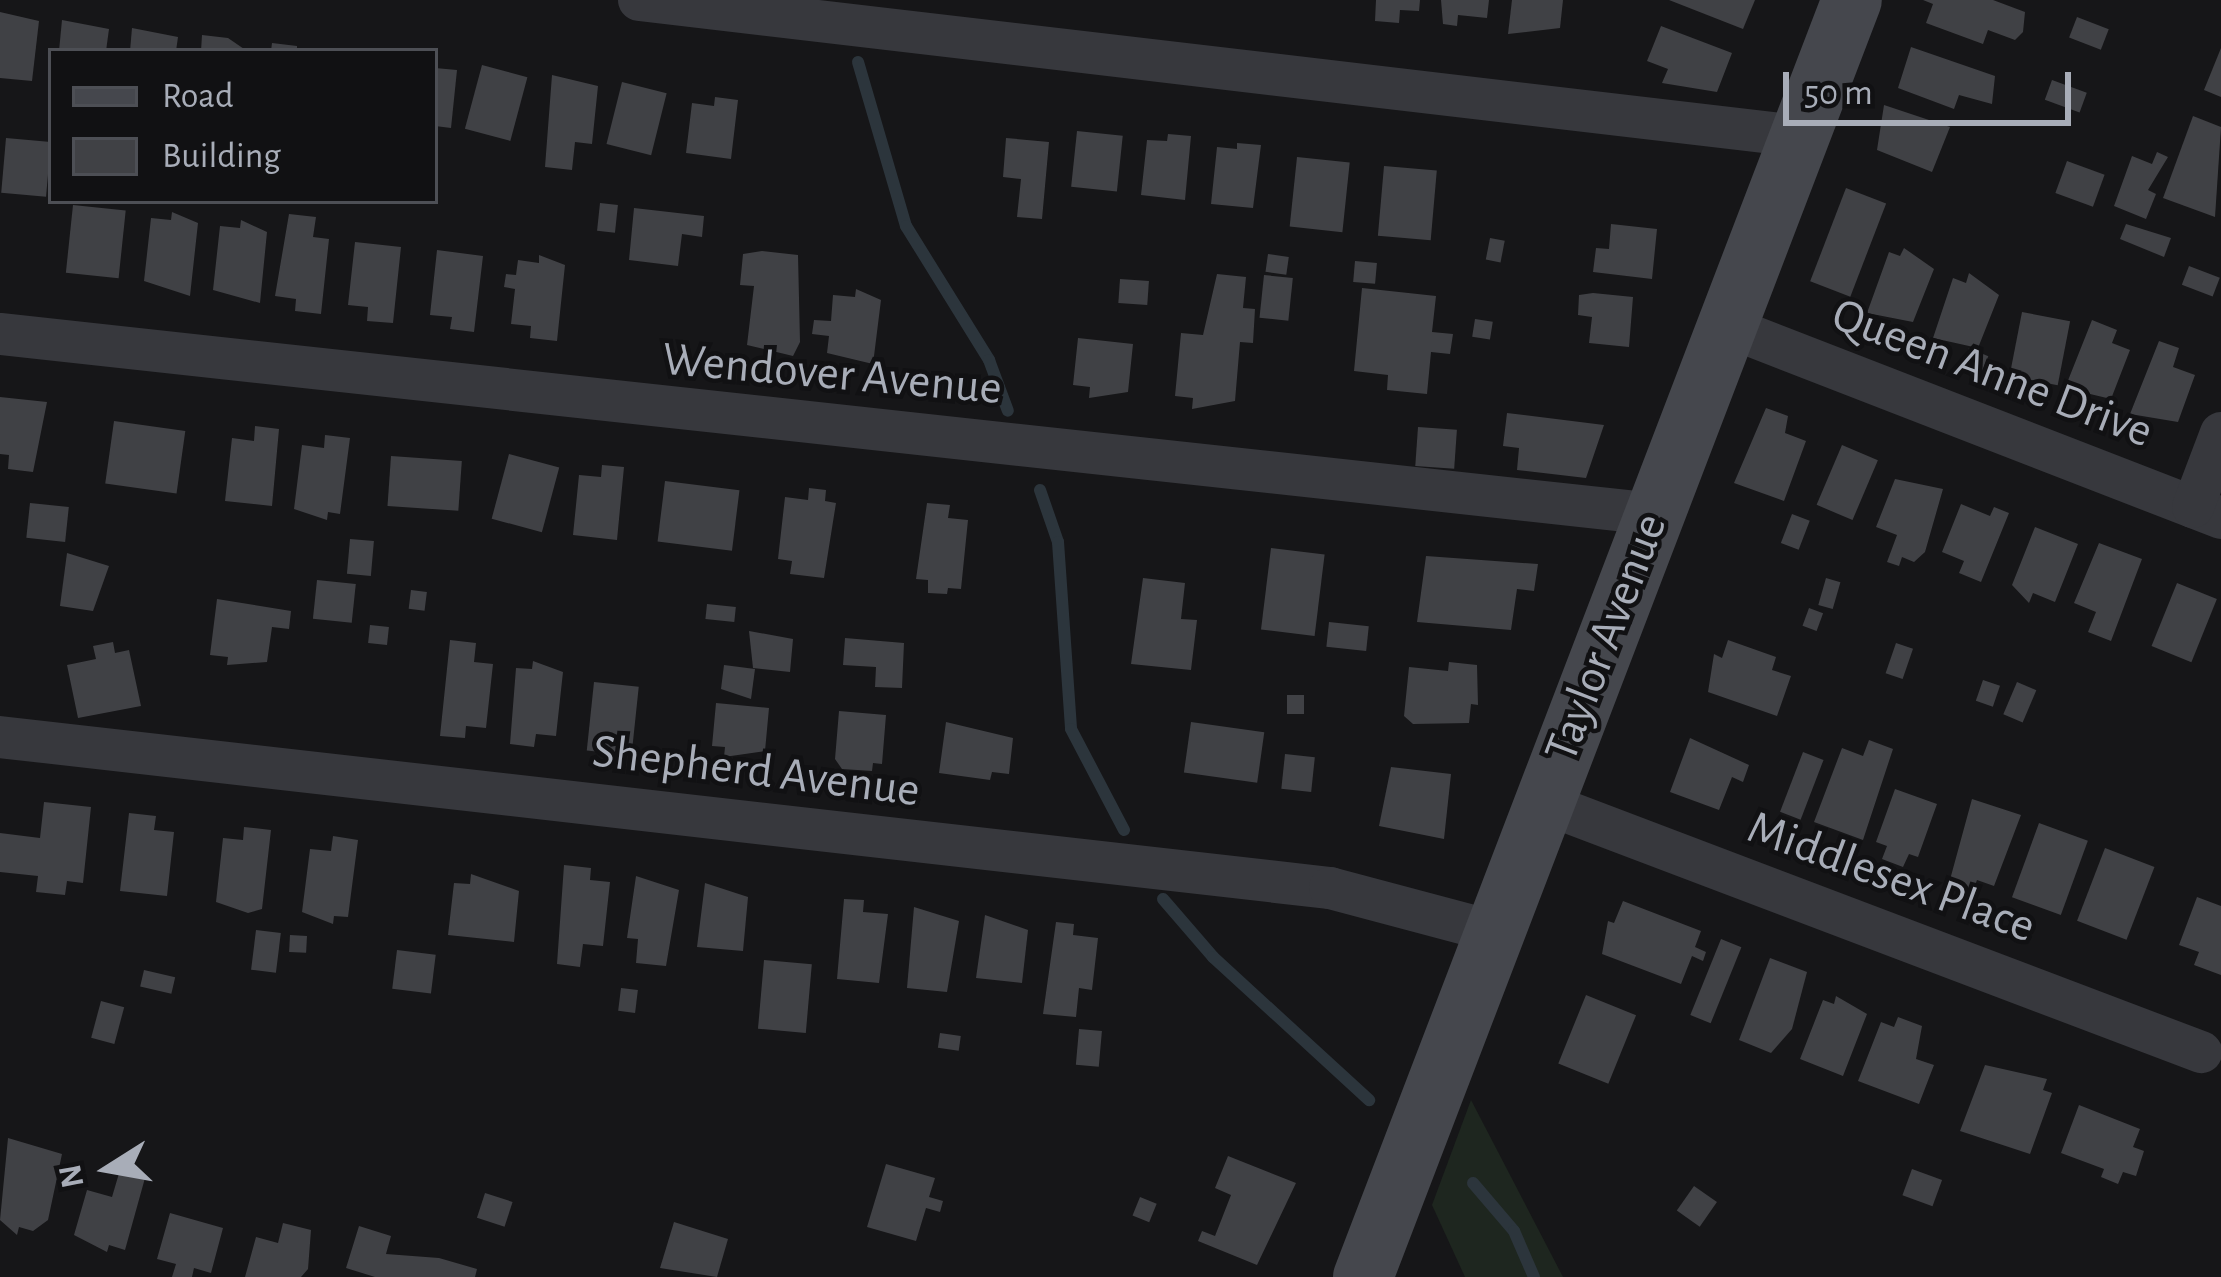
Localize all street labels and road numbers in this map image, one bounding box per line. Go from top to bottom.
street label: Queen Anne Drive [1824,287,2160,461]
street label: Wendover Avenue [660,331,1004,419]
street label: Taylor Avenue [1533,506,1681,770]
street label: Shepherd Avenue [589,723,923,821]
street label: Middlesex Place [1740,799,2042,957]

